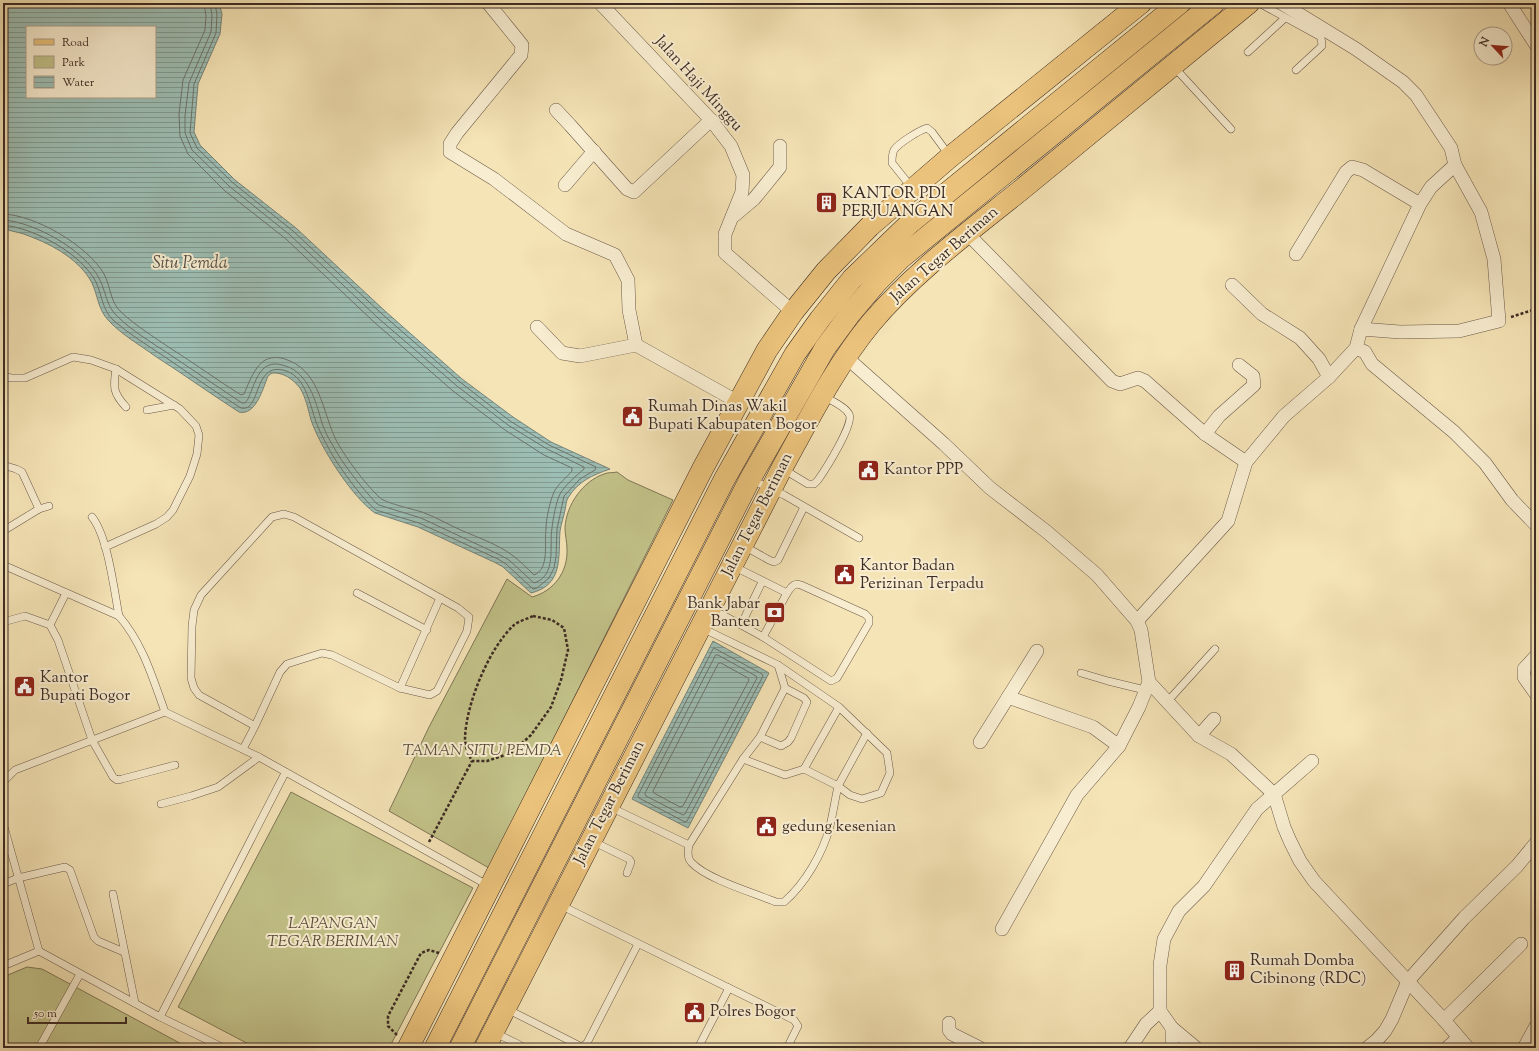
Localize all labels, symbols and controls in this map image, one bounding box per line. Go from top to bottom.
legend [26,26,156,98]
north arrow [1473,26,1513,66]
street label: Jalan Haji Minggu [648,30,747,137]
text: Road [62,34,89,52]
text: N [1475,34,1494,50]
text: Park [62,54,85,72]
text: Water [62,74,95,92]
place label: KANTOR PDI PERJUANGAN [842,183,954,224]
building icon: KANTOR PDI PERJUANGAN [813,190,839,216]
street label: Jalan Tegar Beriman [885,201,1004,309]
water label: Situ Pemda [152,252,228,276]
place label: Rumah Dinas Wakil Bupati Kabupaten Bogor [648,396,817,437]
public building icon: Rumah Dinas Wakil Bupati Kabupaten Bogor [620,403,646,429]
street label: Jalan Tegar Beriman [716,448,799,582]
public building icon: Kantor PPP [855,457,881,483]
place label: Kantor PPP [884,459,963,482]
place label: Kantor Badan Perizinan Terpadu [860,555,984,596]
public building icon: Kantor Badan Perizinan Terpadu [831,562,857,588]
place label: Bank Jabar Banten [687,593,761,634]
bank icon: Bank Jabar Banten [762,600,788,626]
place label: Kantor Bupati Bogor [40,667,130,708]
public building icon: Kantor Bupati Bogor [11,674,37,700]
street label: Jalan Tegar Beriman [568,736,651,870]
park label: TAMAN SITU PEMDA [402,740,562,763]
public building icon: gedung kesenian [753,814,779,840]
place label: gedung kesenian [782,816,897,839]
park label: LAPANGAN TEGAR BERIMAN [267,913,399,954]
place label: Rumah Domba Cibinong (RDC) [1250,950,1366,991]
building icon: Rumah Domba Cibinong (RDC) [1221,957,1247,983]
scale bar [28,999,126,1025]
public building icon: Polres Bogor [682,999,708,1025]
place label: Polres Bogor [710,1001,796,1024]
text: 50 m [33,1005,57,1023]

